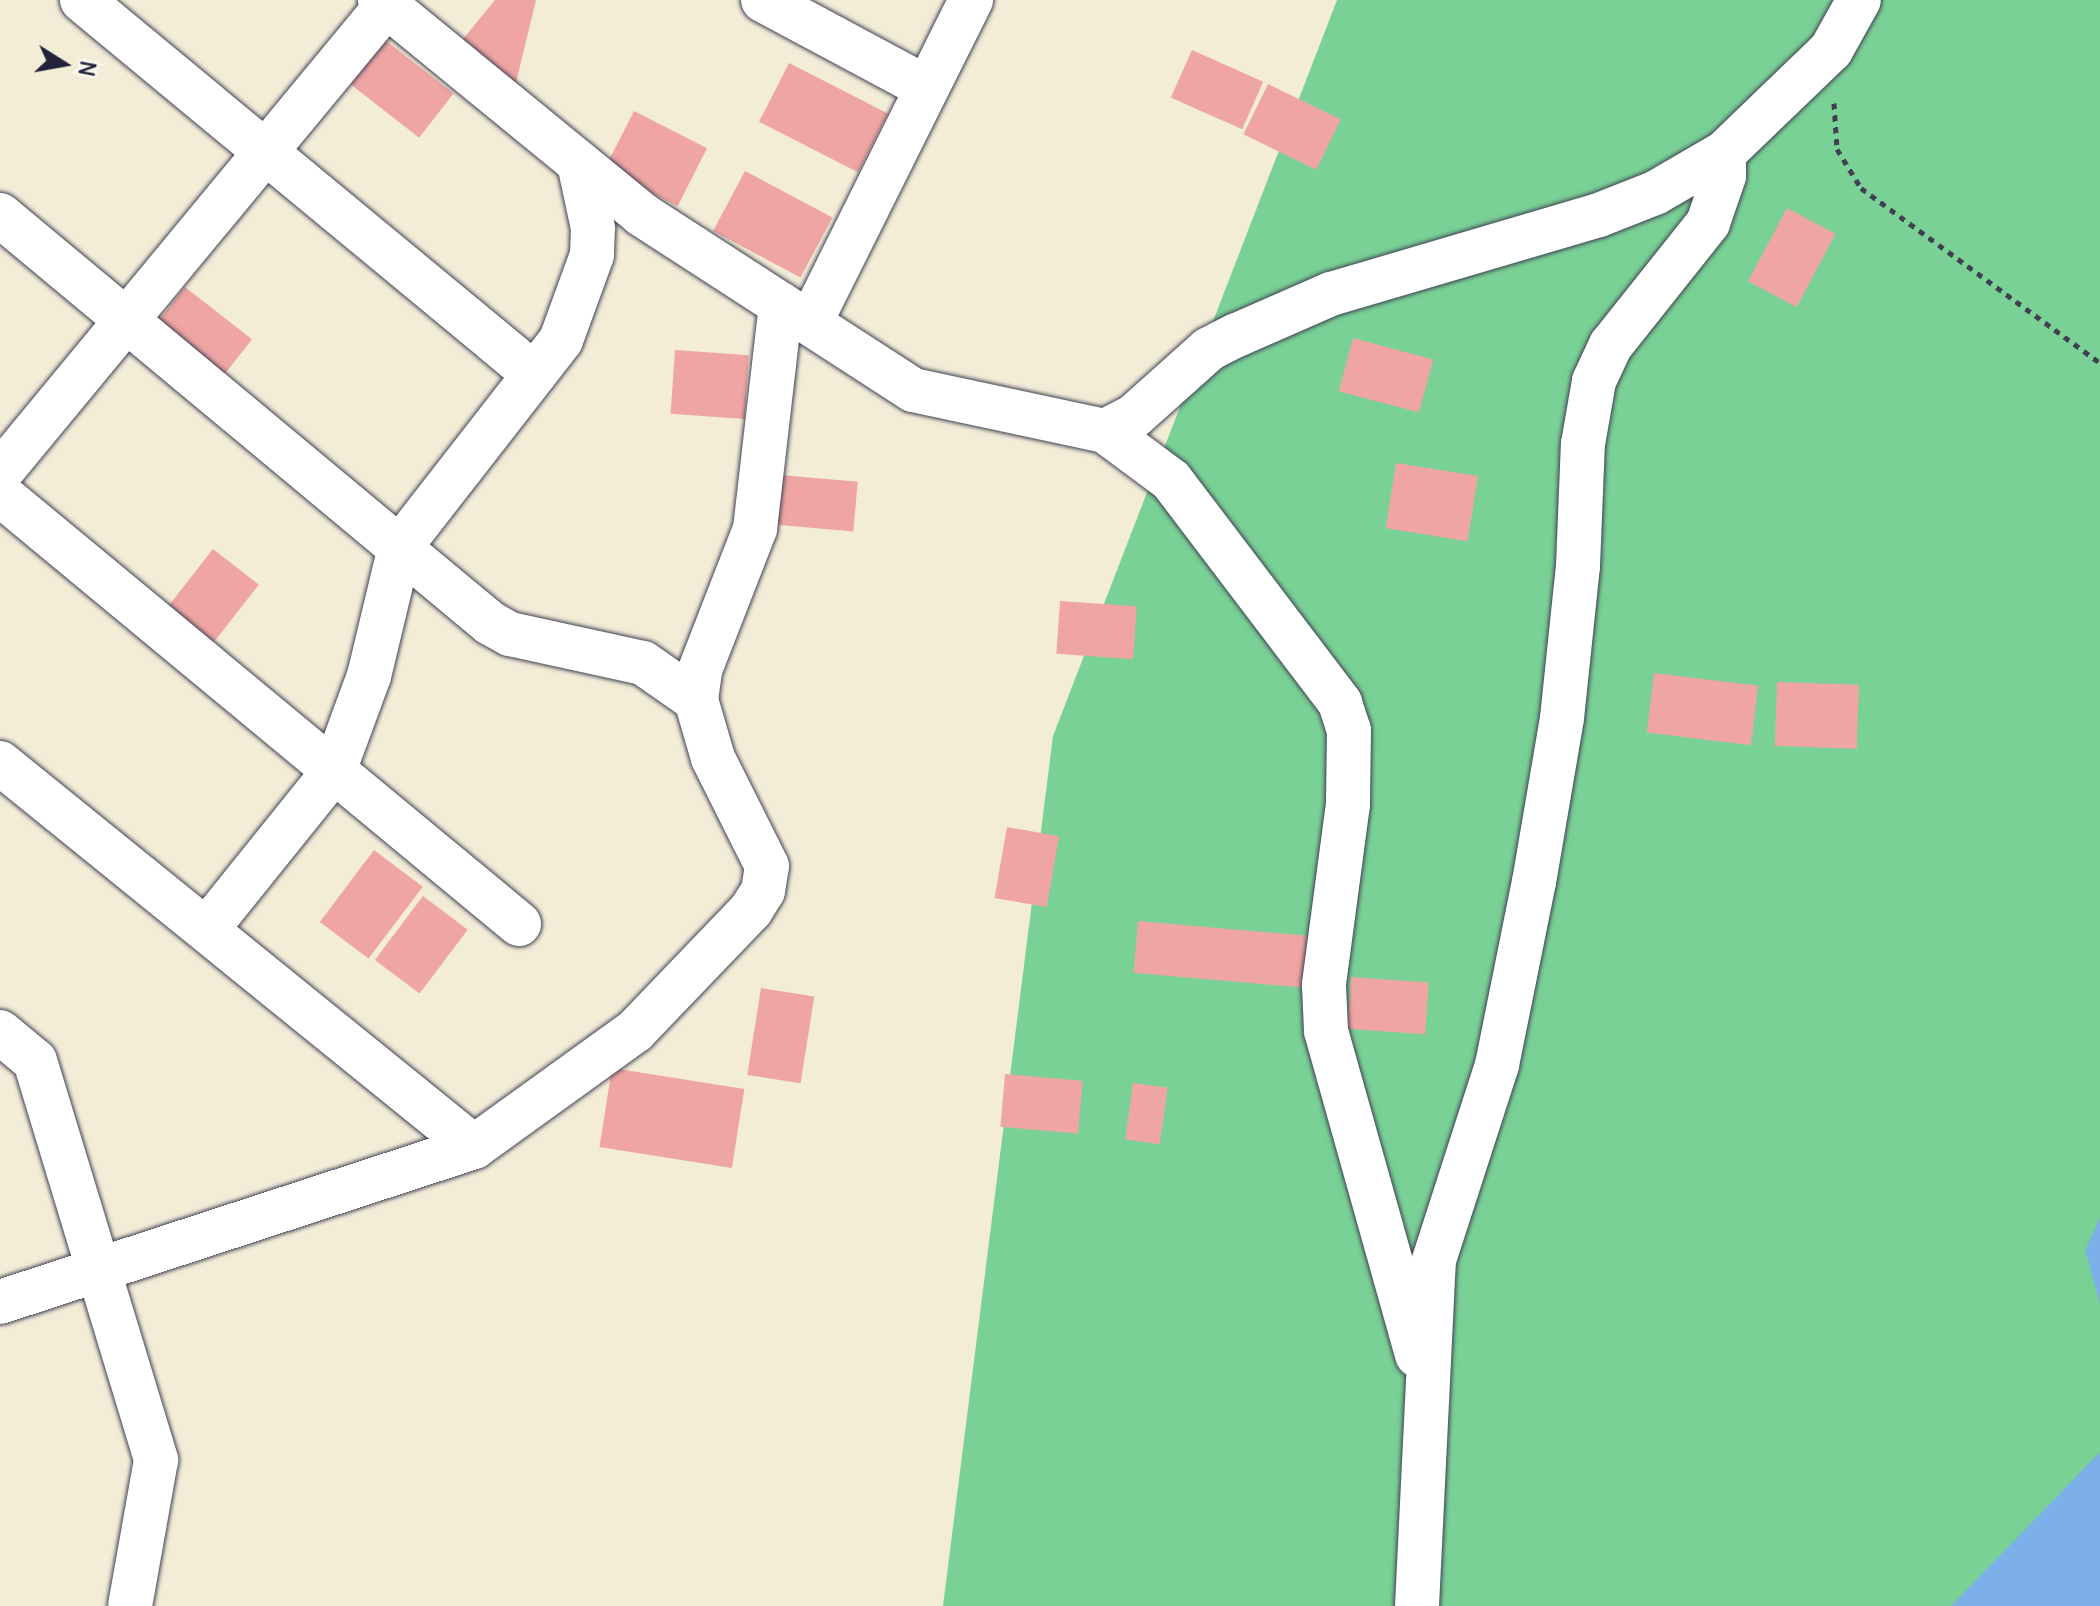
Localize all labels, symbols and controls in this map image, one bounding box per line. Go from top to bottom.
north arrow [24,24,104,104]
text: N [72,58,103,79]

